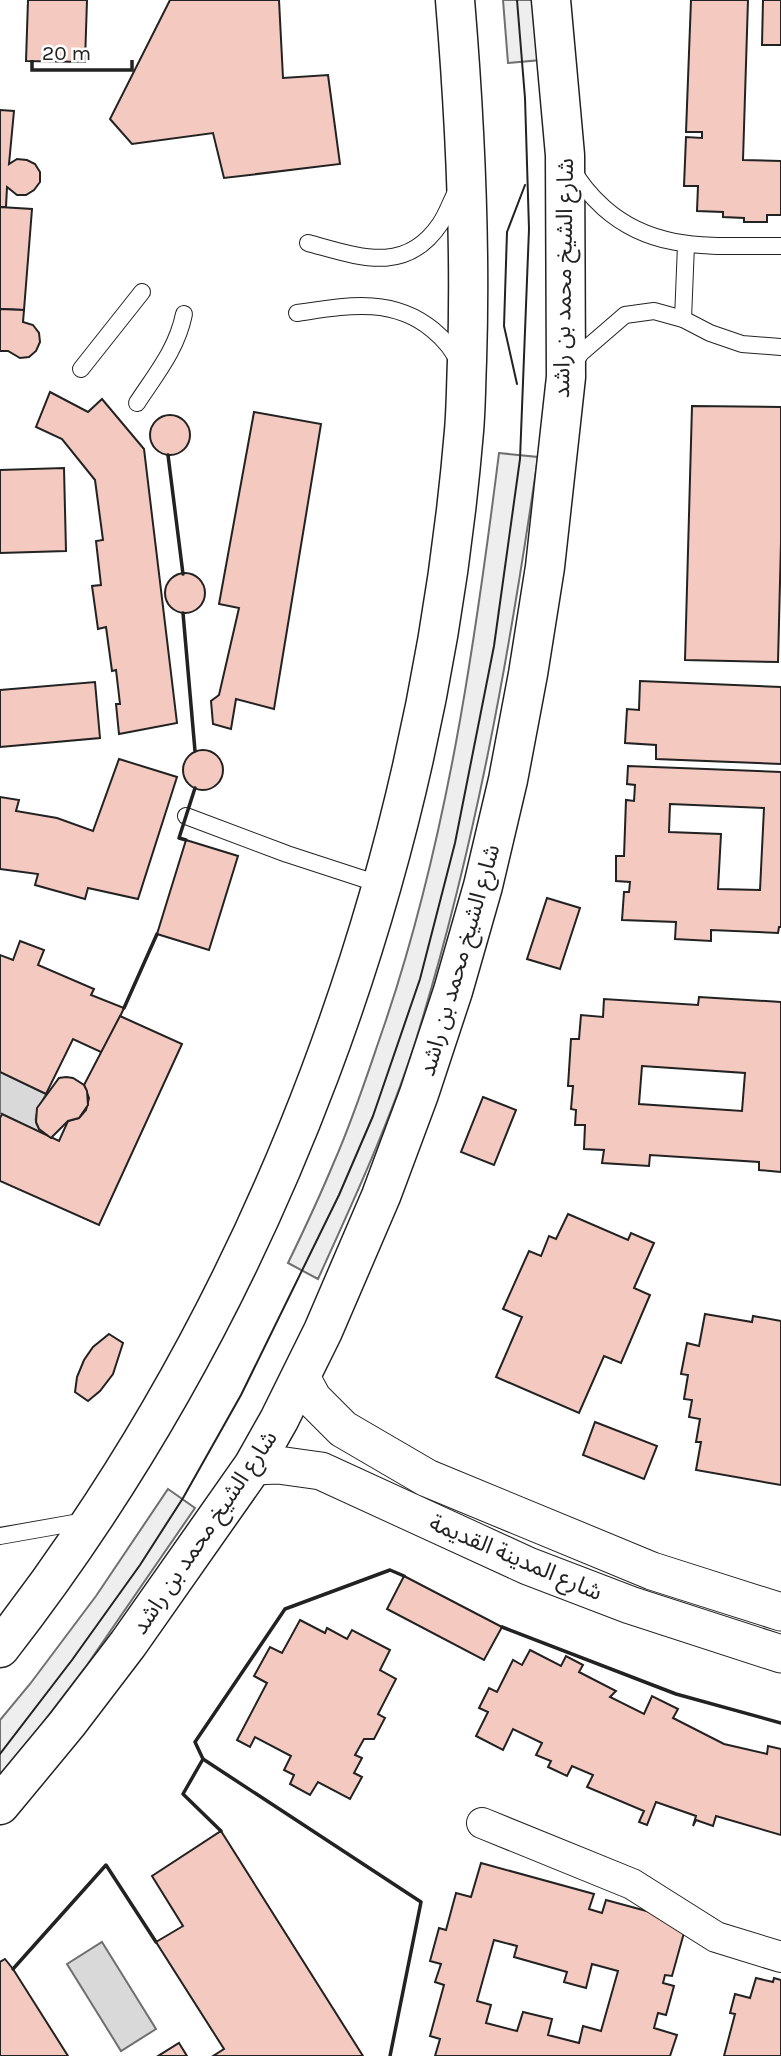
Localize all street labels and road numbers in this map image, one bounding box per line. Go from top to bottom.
street label: شارع الشيخ محمد بن راشد [548,158,582,398]
street label: شارع الشيخ محمد بن راشد [413,841,508,1080]
street label: شارع الشيخ محمد بن راشد [126,1425,285,1641]
street label: شارع المدينة القديمة [424,1509,606,1609]

